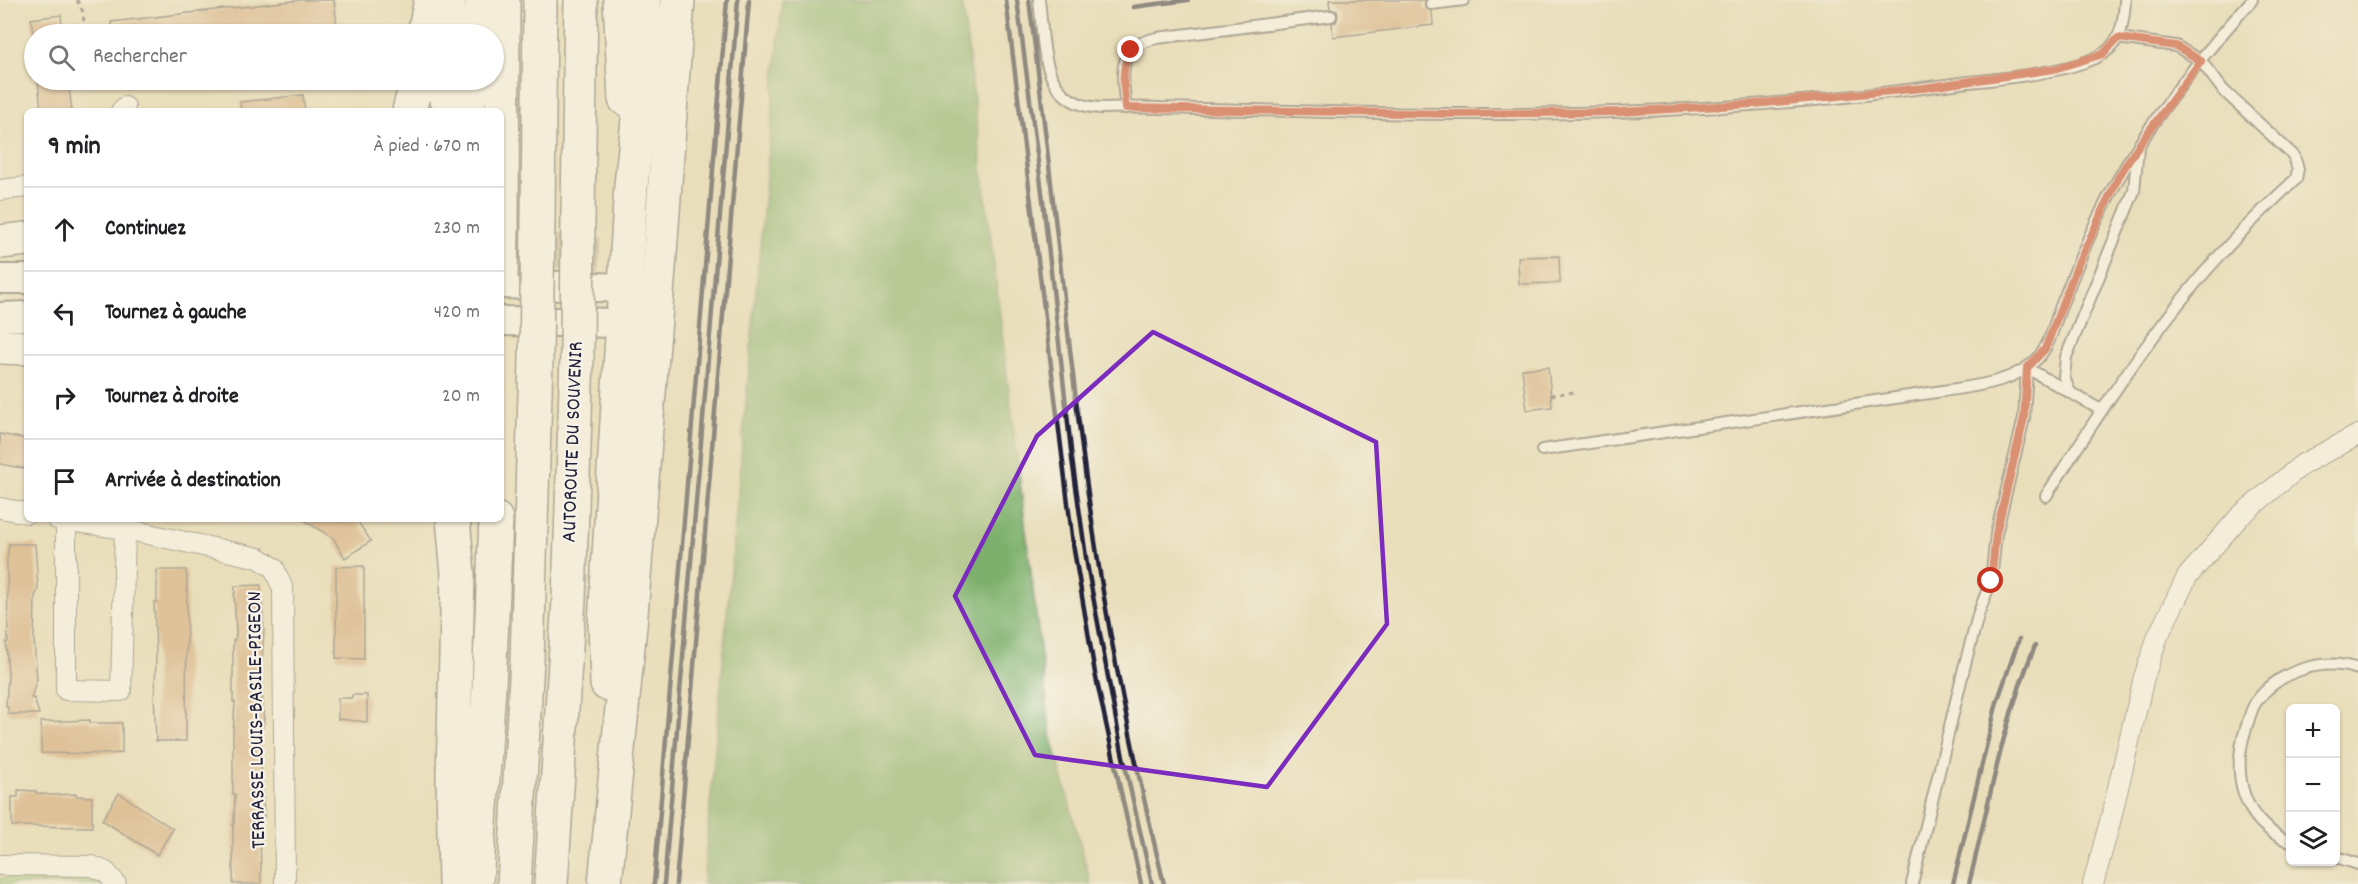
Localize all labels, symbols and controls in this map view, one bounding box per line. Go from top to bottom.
search box [24,24,504,90]
route end [1117,36,1143,62]
icon: search [45,41,78,74]
text: Rechercher [93,42,187,73]
text: 9 min [48,129,101,166]
text: À pied · 670 m [374,133,480,161]
icon: ahead [48,213,81,246]
text: Continuez [105,214,186,245]
text: 230 m [433,215,480,243]
icon: left [48,297,81,330]
text: Tournez à gauche [105,298,247,329]
text: 420 m [434,299,480,327]
street label: AUTOROUTE DU SOUVENIR [555,341,593,543]
icon: right [48,381,81,414]
text: Tournez à droite [105,382,239,413]
text: 20 m [442,383,480,411]
icon: arrive [48,465,81,498]
text: Arrivée à destination [105,466,281,497]
route start [1977,567,2003,593]
street label: TERRASSE LOUIS-BASILE-PIGEON [241,591,275,849]
map controls [2286,704,2340,866]
button: + [2286,704,2340,758]
button: − [2286,758,2340,812]
button: layers [2286,812,2340,866]

